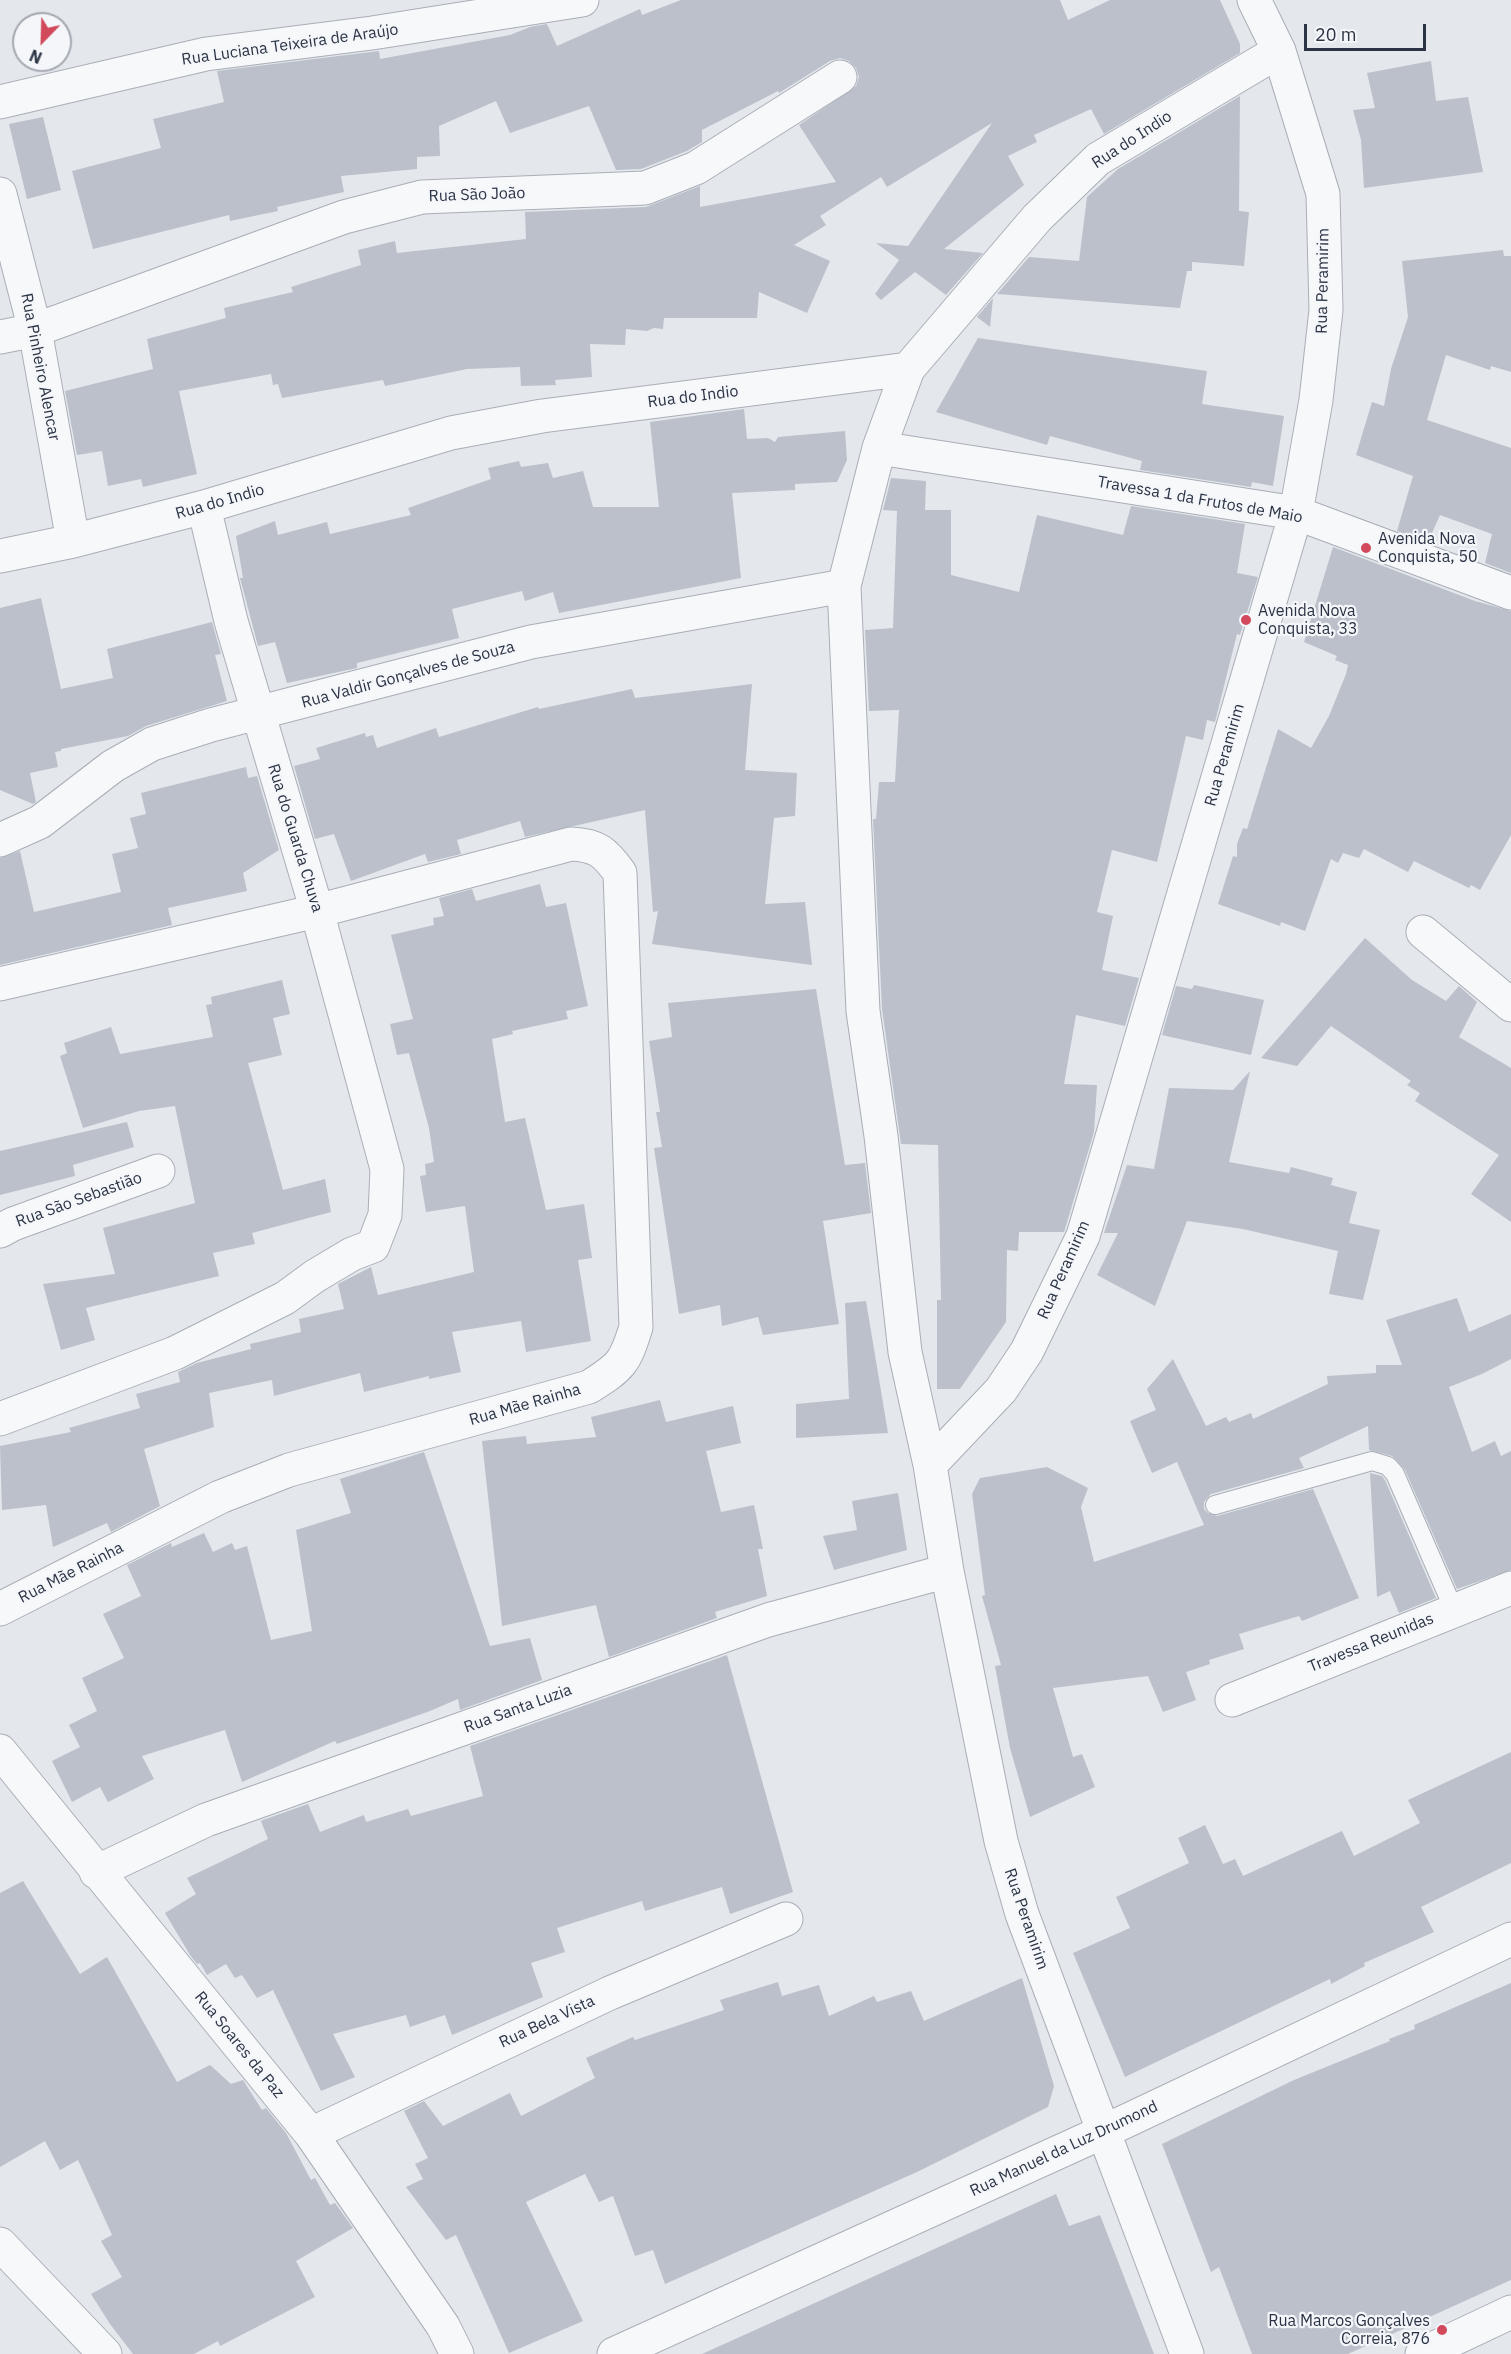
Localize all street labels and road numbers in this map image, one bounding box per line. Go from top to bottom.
street label: Rua Luciana Teixeira de Araújo [180,20,400,70]
street label: Rua do Indio [1088,107,1176,173]
street label: Rua São João [428,184,526,206]
street label: Rua Peramirim [1312,228,1334,334]
street label: Rua Pinheiro Alencar [16,292,64,442]
street label: Rua do Indio [646,382,740,412]
street label: Travessa 1 da Frutos de Maio [1096,472,1304,528]
street label: Rua do Indio [173,480,267,524]
street label: Rua Valdir Gonçalves de Souza [299,637,517,713]
street label: Rua Peramirim [1201,701,1249,809]
street label: Rua do Guarda Chuva [263,761,327,915]
street label: Rua São Sebastião [13,1168,145,1232]
street label: Rua Peramirim [1034,1218,1094,1322]
street label: Rua Mãe Rainha [467,1380,583,1430]
street label: Rua Mãe Rainha [15,1538,127,1608]
street label: Travessa Reunidas [1305,1609,1437,1677]
street label: Rua Santa Luzia [461,1681,575,1737]
street label: Rua Peramirim [1000,1866,1052,1972]
street label: Rua Soares da Paz [190,1988,288,2102]
street label: Rua Bela Vista [496,1992,598,2052]
street label: Rua Manuel da Luz Drumond [967,2097,1161,2201]

